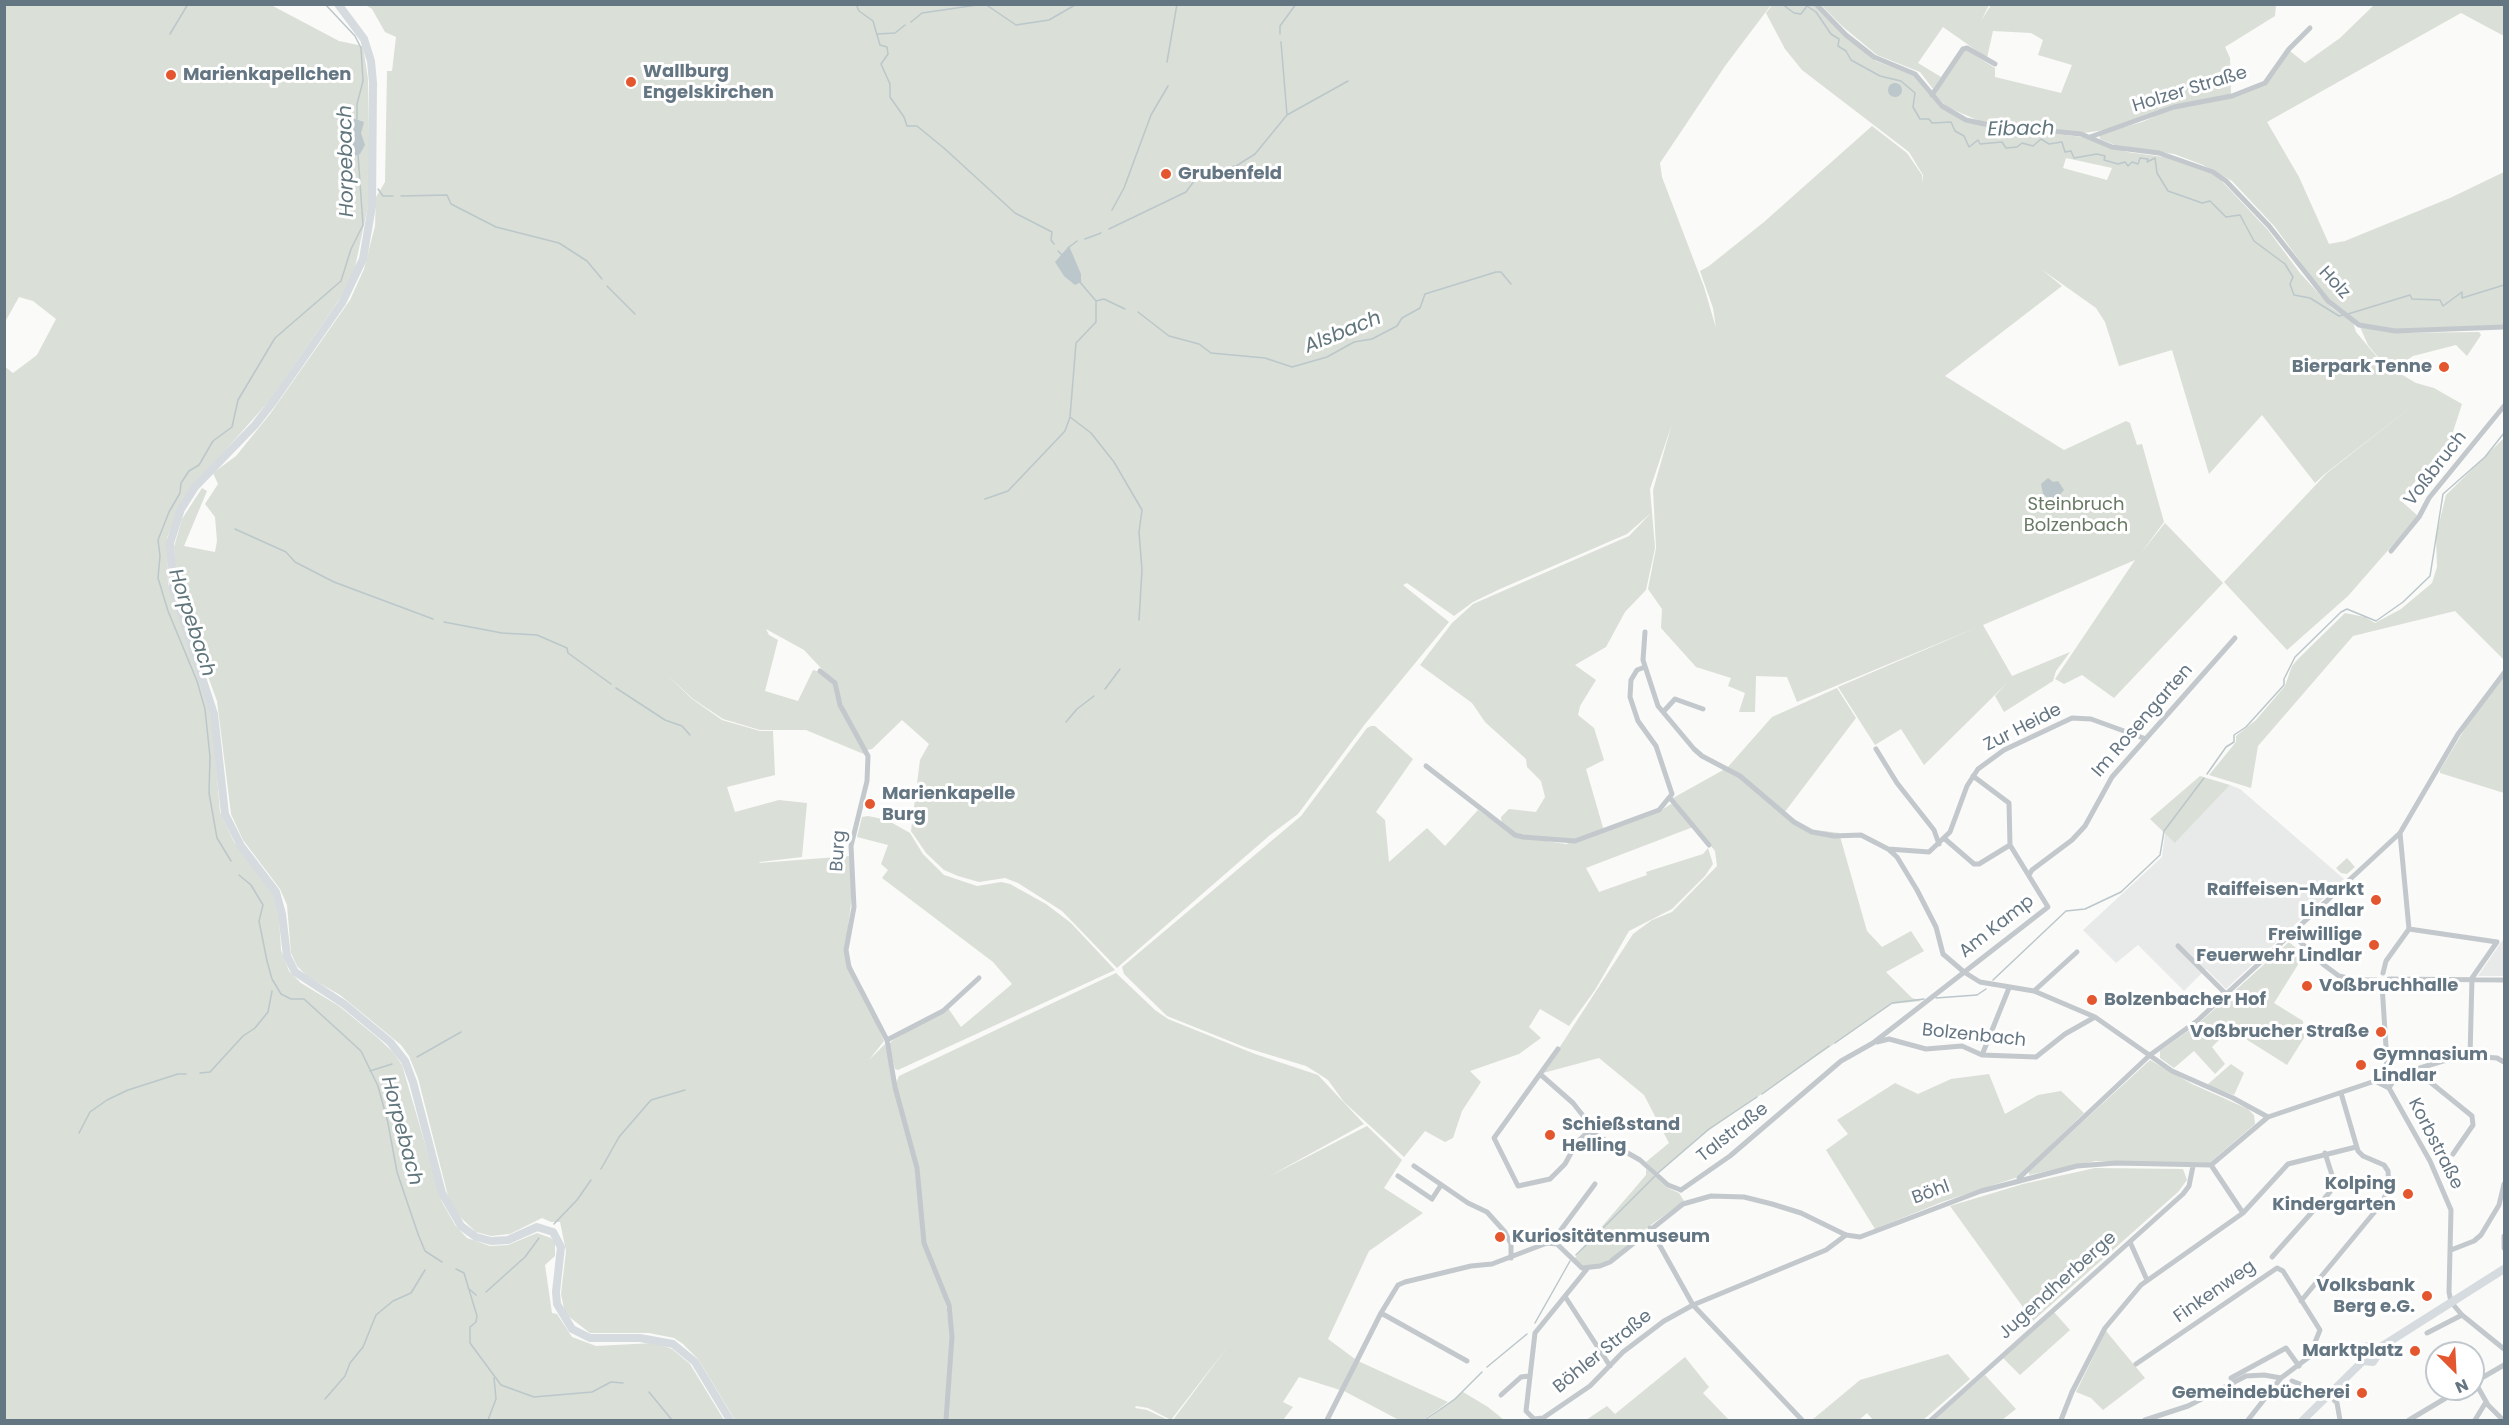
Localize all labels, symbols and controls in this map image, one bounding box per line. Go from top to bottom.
place label: Wallburg Engelskirchen [643,61,774,104]
street label: Holzer Straße [2130,62,2250,118]
place label: Marienkapellchen [183,64,351,86]
marker: Marienkapellchen [164,68,178,82]
marker: Wallburg Engelskirchen [624,75,638,89]
water label: Horpebach [334,105,360,217]
water label: Eibach [1987,117,2055,143]
place label: Grubenfeld [1178,163,1282,185]
marker: Grubenfeld [1159,167,1173,181]
street label: Holz [2314,262,2354,304]
water label: Alsbach [1301,307,1385,359]
place label: Bierpark Tenne [2292,356,2432,378]
marker: Bierpark Tenne [2437,360,2451,374]
street label: Voßbruch [2400,427,2472,511]
park label: Steinbruch Bolzenbach [2024,494,2128,536]
water label: Horpebach [162,566,220,680]
street label: Im Rosengarten [2088,660,2198,782]
street label: Zur Heide [1981,699,2065,757]
place label: Marienkapelle Burg [882,783,1015,826]
marker: Marienkapelle Burg [863,797,877,811]
street label: Burg [827,830,851,872]
place label: Raiffeisen-Markt Lindlar [2207,879,2364,922]
street label: Am Kamp [1955,891,2039,963]
marker: Raiffeisen-Markt Lindlar [2369,893,2383,907]
place label: Freiwillige Feuerwehr Lindlar [2196,924,2362,966]
marker: Freiwillige Feuerwehr Lindlar [2367,938,2381,952]
place label: Voßbruchhalle [2319,975,2458,997]
marker: Voßbruchhalle [2300,979,2314,993]
place label: Bolzenbacher Hof [2104,989,2266,1011]
marker: Bolzenbacher Hof [2085,993,2099,1007]
street label: Bolzenbach [1921,1020,2027,1052]
place label: Voßbrucher Straße [2190,1021,2369,1043]
marker: Voßbrucher Straße [2374,1025,2388,1039]
place label: Gymnasium Lindlar [2373,1044,2488,1086]
marker: Gymnasium Lindlar [2354,1058,2368,1072]
water label: Horpebach [375,1074,427,1188]
street label: Korbstraße [2403,1095,2467,1193]
street label: Talstraße [1693,1098,1773,1168]
place label: Schießstand Helling [1562,1114,1680,1156]
marker: Schießstand Helling [1543,1128,1557,1142]
place label: Kolping Kindergarten [2272,1173,2396,1216]
street label: Böhl [1909,1176,1953,1210]
marker: Kolping Kindergarten [2401,1187,2415,1201]
place label: Kuriositätenmuseum [1512,1226,1710,1248]
street label: Jugendherberge [1995,1228,2121,1344]
marker: Kuriositätenmuseum [1493,1230,1507,1244]
street label: Finkenweg [2170,1256,2260,1328]
place label: Volksbank Berg e.G. [2316,1275,2415,1318]
marker: Volksbank Berg e.G. [2420,1289,2434,1303]
street label: Böhler Straße [1549,1306,1657,1398]
place label: Marktplatz [2302,1340,2403,1362]
north arrow [2425,1341,2485,1401]
marker: Marktplatz [2408,1344,2422,1358]
text: N [2452,1373,2472,1399]
place label: Gemeindebücherei [2172,1382,2350,1404]
marker: Gemeindebücherei [2355,1386,2369,1400]

